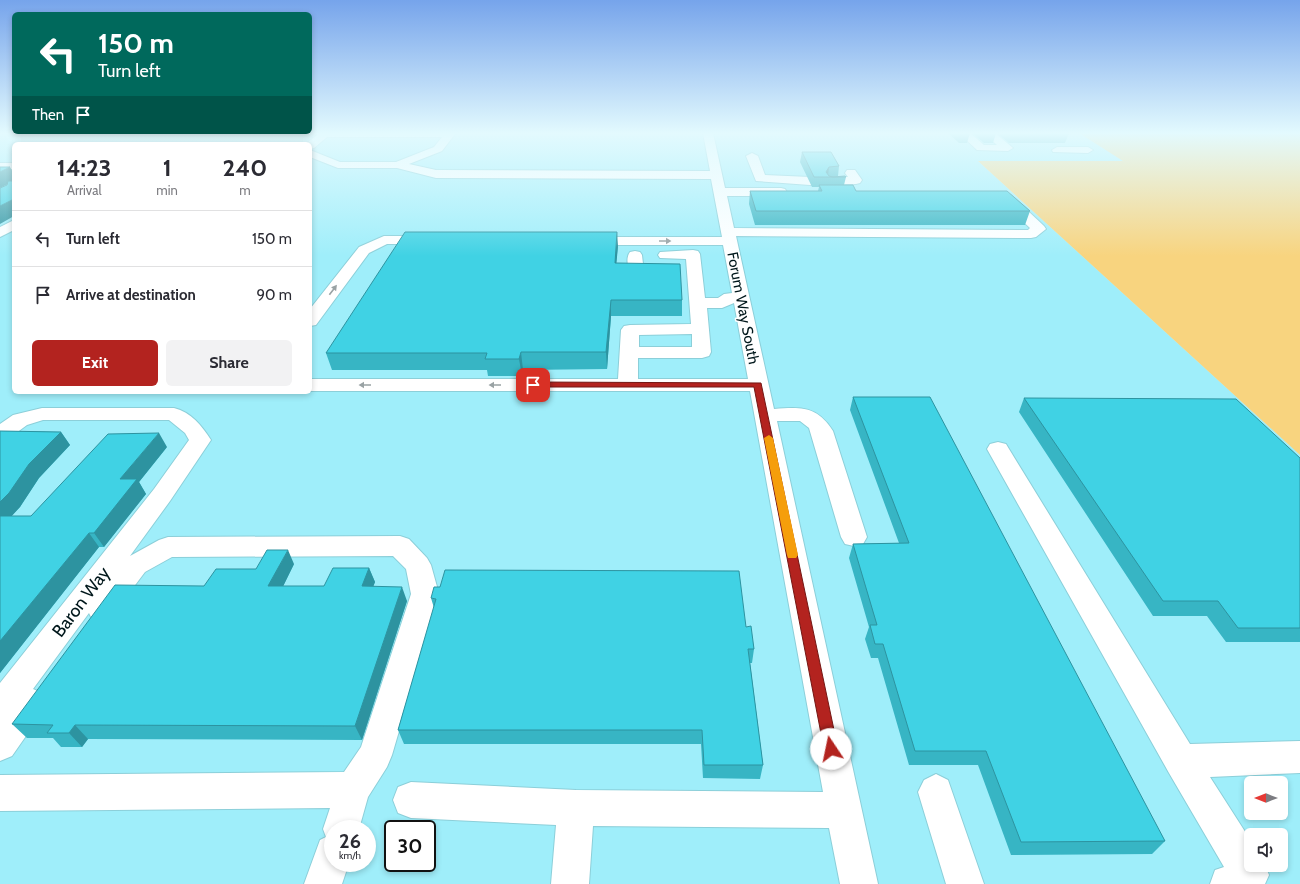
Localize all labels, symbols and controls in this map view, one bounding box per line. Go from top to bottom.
text: 150 m [98,26,174,60]
icon: left [32,28,84,80]
text: Turn left [98,60,161,82]
icon: arrive [72,104,94,126]
text: Then [32,106,64,124]
text: 14:23 [57,153,112,182]
text: 1 [163,153,172,182]
text: 240 [223,153,267,182]
text: Arrival [67,182,101,198]
text: min [156,182,178,198]
text: m [239,182,251,198]
icon: left [32,228,54,250]
text: Turn left [66,230,120,248]
text: 150 m [252,230,292,248]
one-way arrow [659,238,672,244]
street label: Forum Way South [723,250,763,366]
icon: arrive [32,284,54,306]
one-way arrow [329,285,338,296]
text: Arrive at destination [66,286,196,304]
text: 90 m [256,286,292,304]
button: Exit [32,340,158,386]
button: Share [166,340,292,386]
pin [516,368,550,402]
icon: arrive [522,374,544,396]
one-way arrow [358,382,371,388]
one-way arrow [488,382,501,388]
street label: Baron Way [47,562,115,642]
position arrow [810,728,852,770]
north arrow [1244,776,1288,820]
map controls [1244,776,1288,872]
speed limit sign: 30 [384,820,436,872]
button: sound [1244,828,1288,872]
text: 26 [339,829,361,853]
text: km/h [339,849,361,862]

